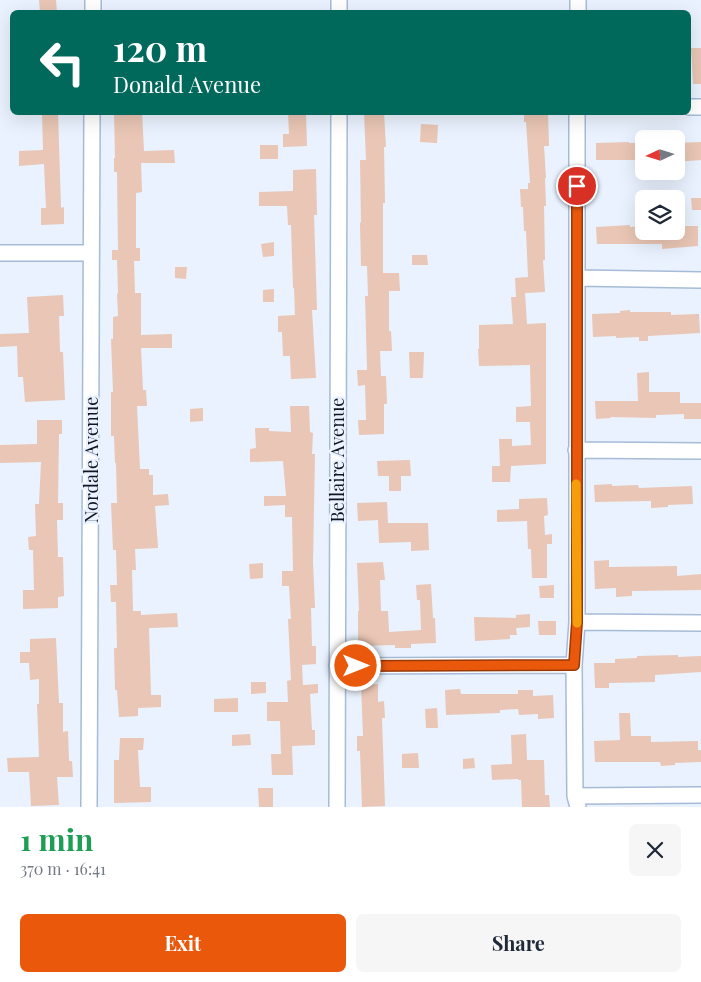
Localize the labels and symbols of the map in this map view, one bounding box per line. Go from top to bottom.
north arrow [635,130,685,180]
pin [556,165,598,207]
street label: Nordale Avenue [79,397,103,523]
street label: Bellaire Avenue [325,398,349,522]
position arrow [329,639,381,691]

